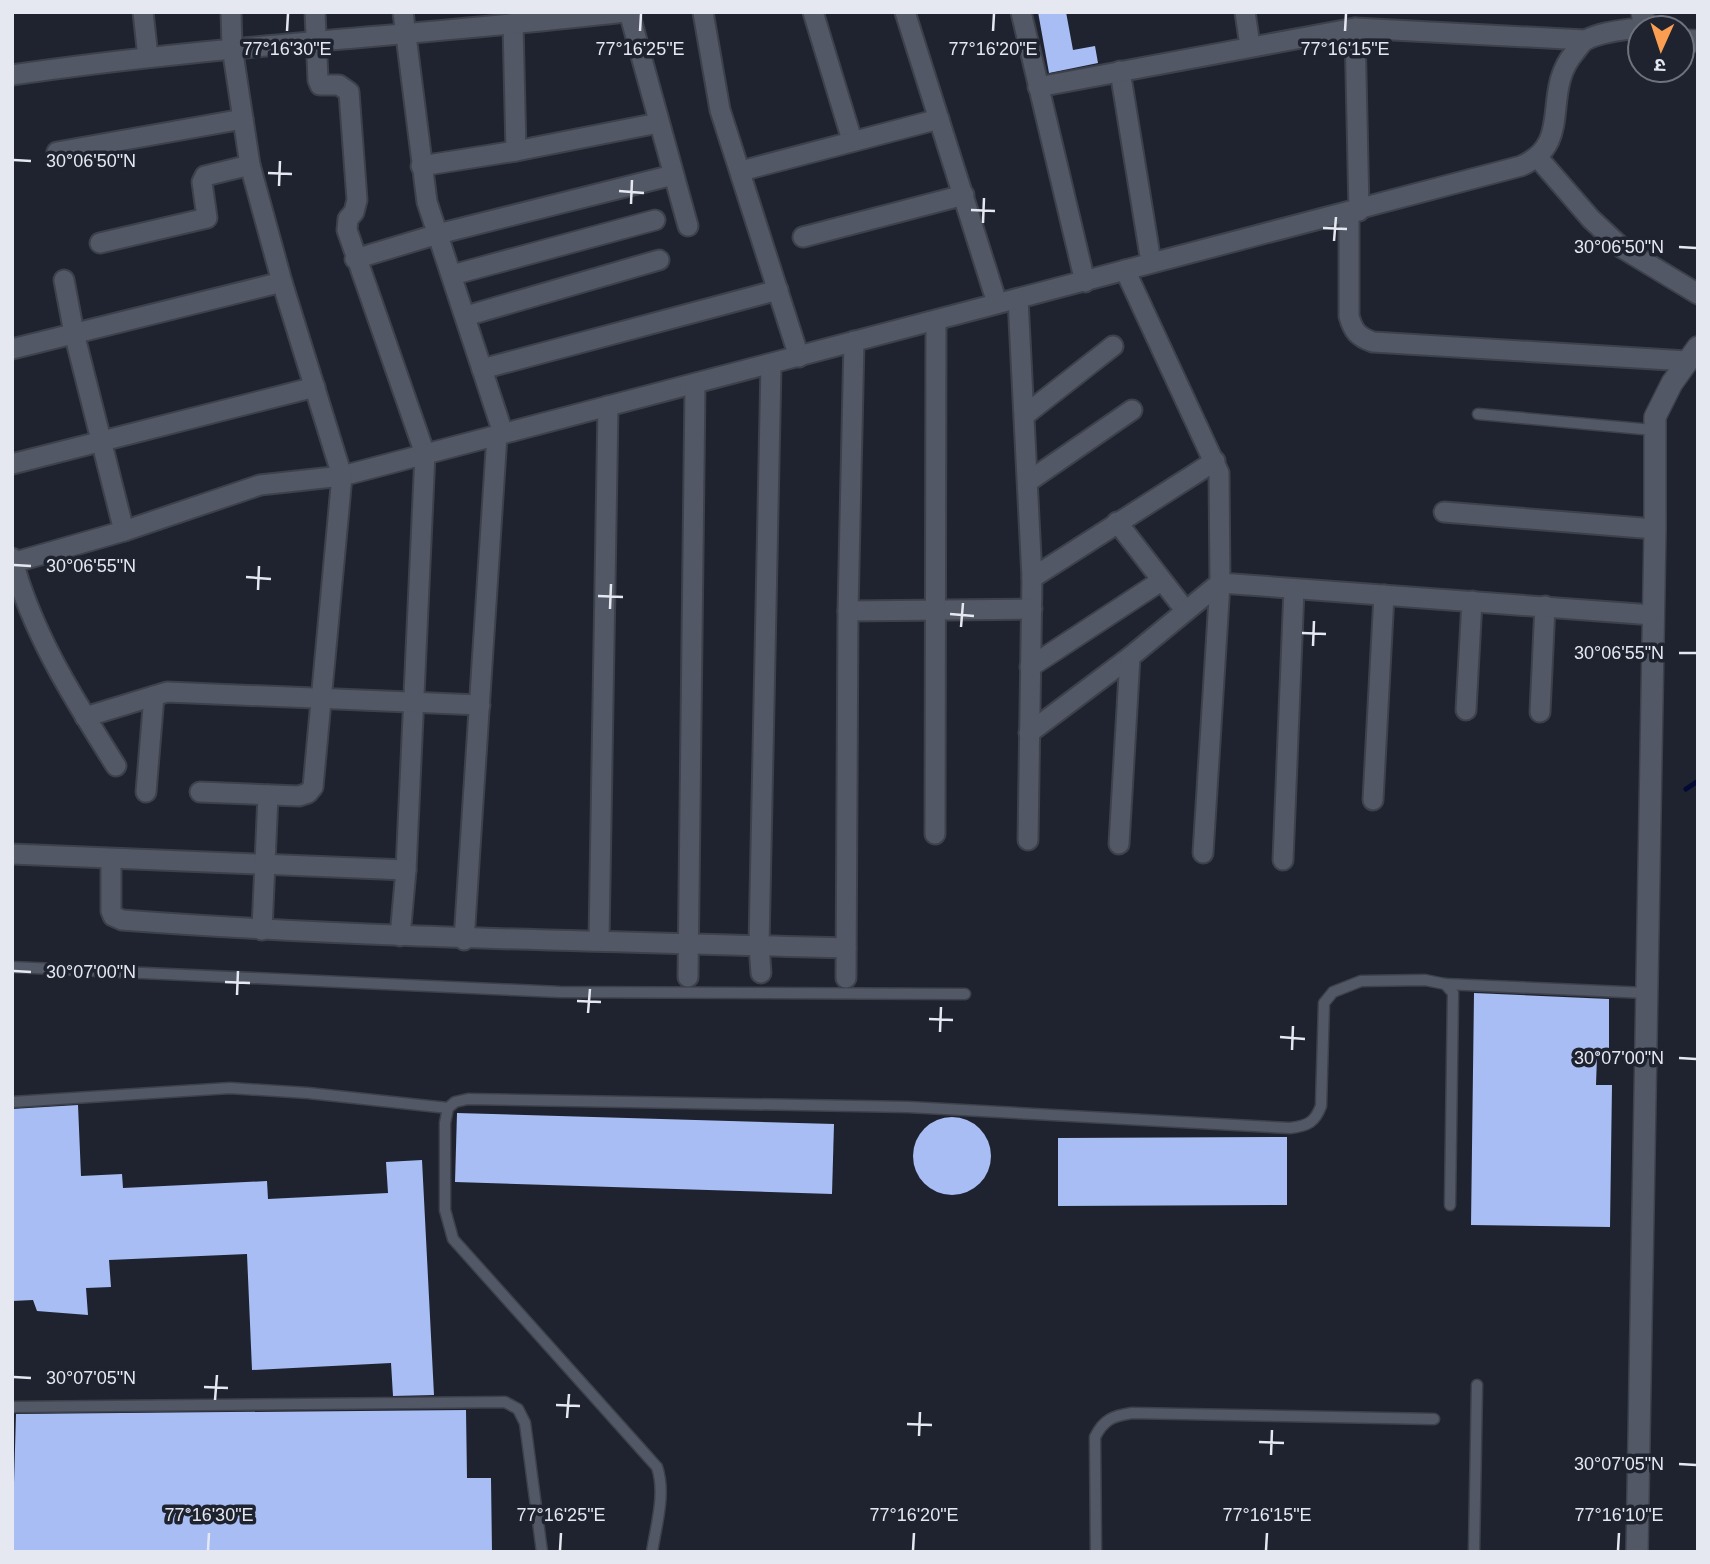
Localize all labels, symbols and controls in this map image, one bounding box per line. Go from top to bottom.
north arrow [1626,14,1696,84]
text: 77°16'30"E [242,39,332,59]
text: 77°16'25"E [595,39,685,59]
text: 77°16'20"E [948,39,1038,59]
text: 77°16'15"E [1300,39,1390,59]
text: उ [1653,55,1666,76]
text: 30°06'50"N [46,151,136,171]
text: 30°06'50"N [1574,237,1664,257]
text: 30°06'55"N [46,556,136,576]
text: 30°06'55"N [1574,643,1664,663]
text: 30°07'00"N [46,962,136,982]
text: 30°07'00"N [1574,1048,1664,1068]
text: 30°07'05"N [46,1368,136,1388]
text: 30°07'05"N [1574,1454,1664,1474]
text: 77°16'30"E [164,1505,254,1525]
text: 77°16'25"E [516,1505,606,1525]
text: 77°16'20"E [869,1505,959,1525]
text: 77°16'15"E [1222,1505,1312,1525]
text: 77°16'10"E [1574,1505,1664,1525]

